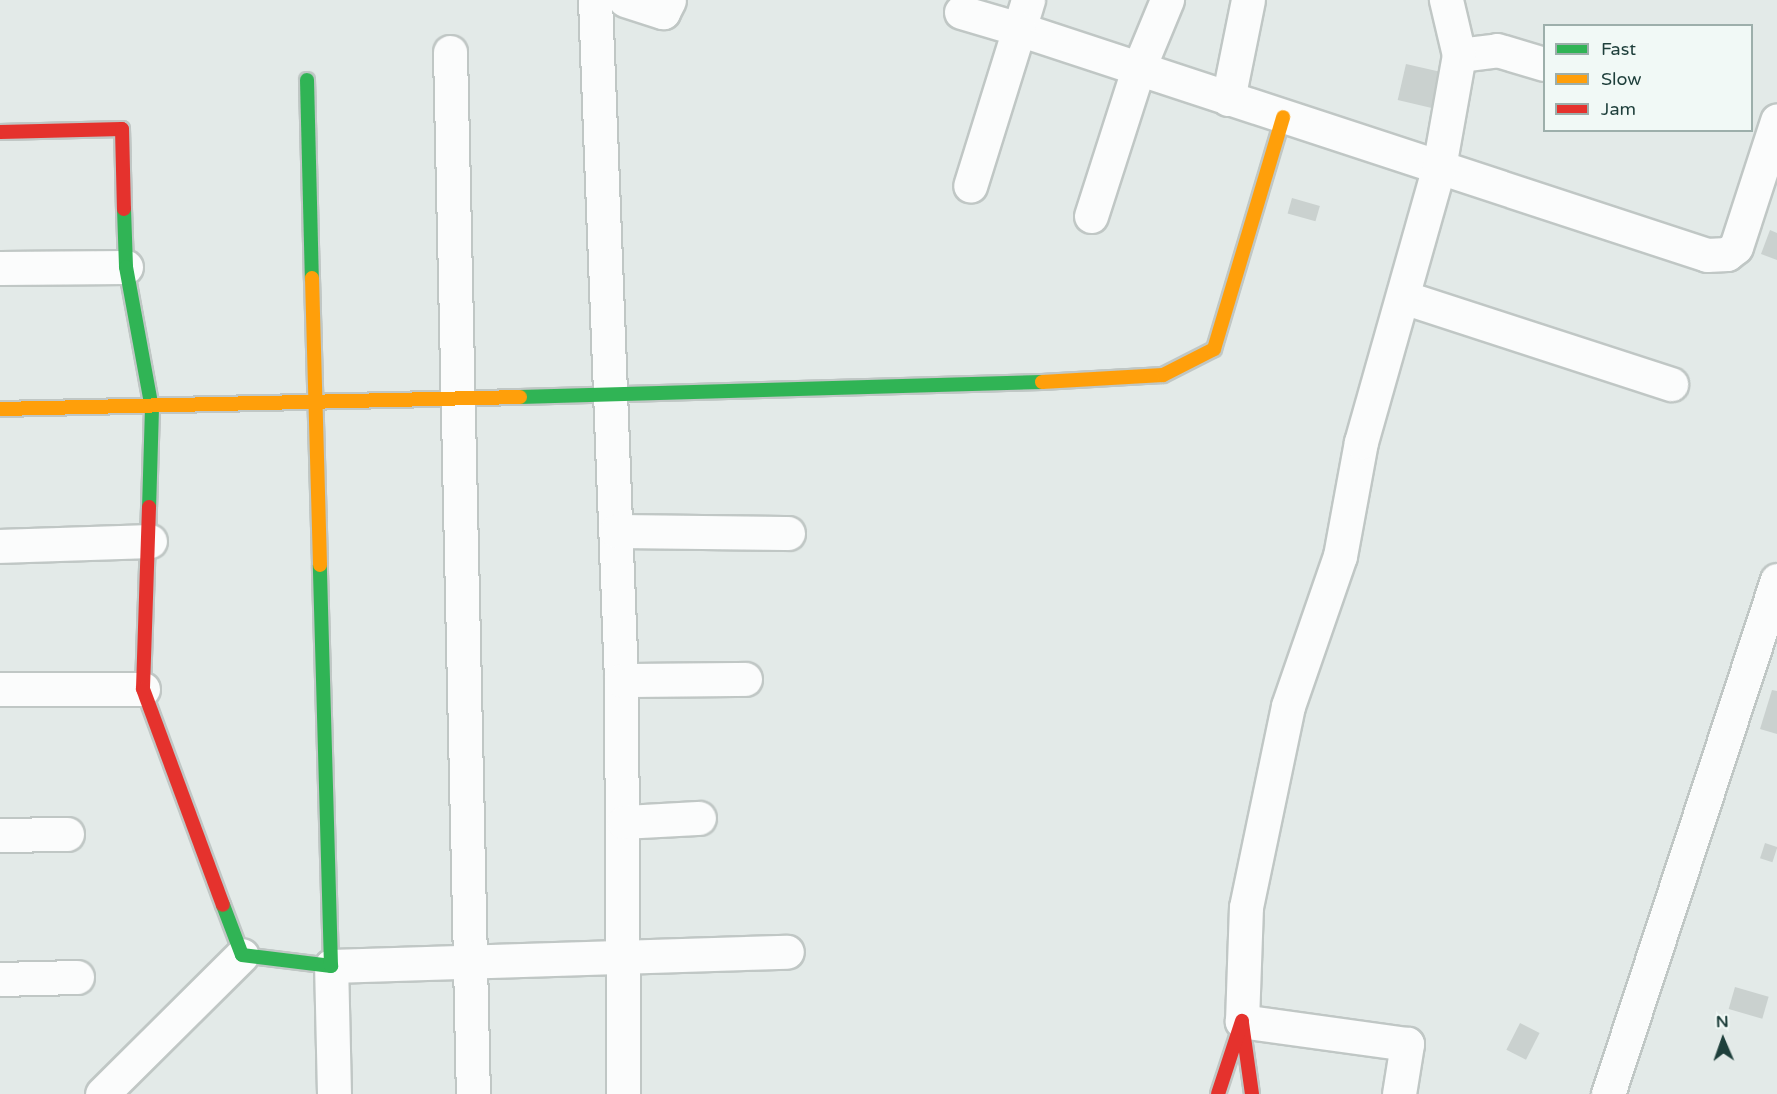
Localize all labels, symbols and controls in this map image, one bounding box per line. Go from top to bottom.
legend [1543,24,1753,132]
text: Fast [1601,38,1636,60]
text: Slow [1601,68,1642,90]
text: Jam [1601,98,1636,120]
north arrow [1693,1010,1753,1070]
text: N [1716,1012,1729,1032]

